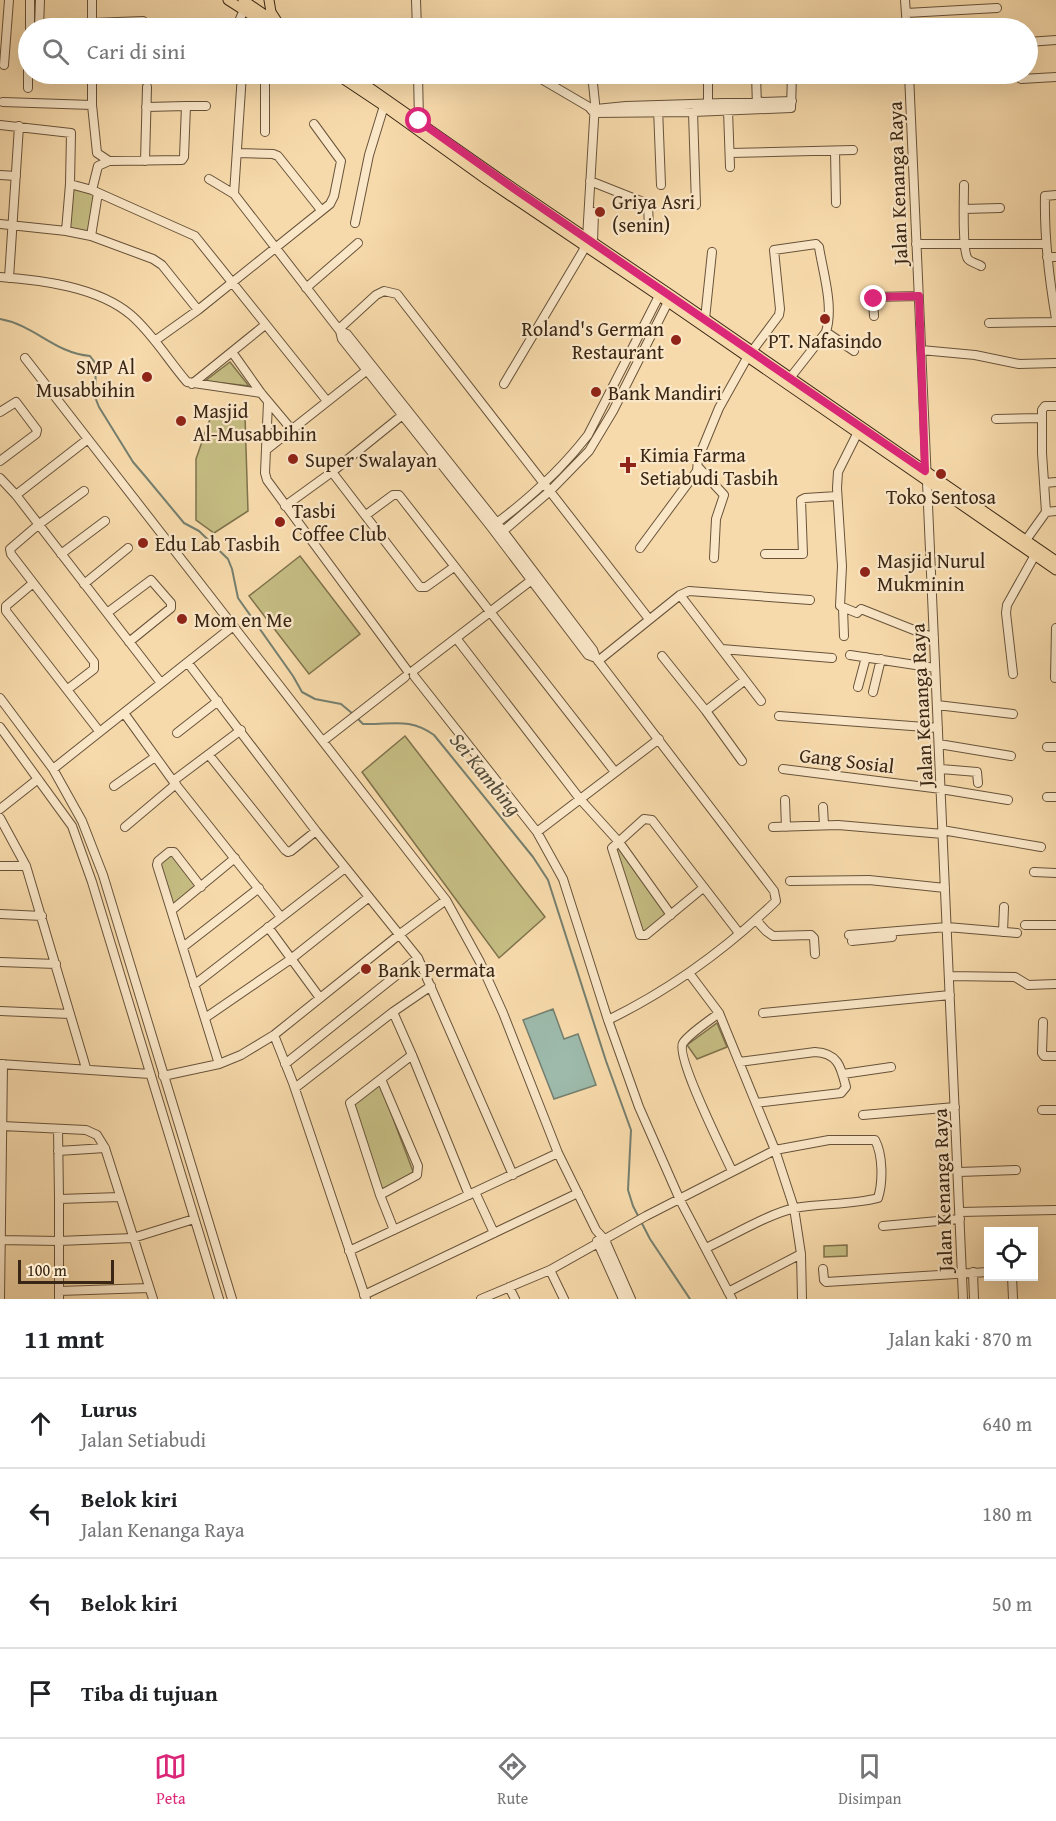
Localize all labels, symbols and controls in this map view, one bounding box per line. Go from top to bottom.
search box [18,18,1038,84]
icon: search [39,35,72,68]
text: Cari di sini [87,35,186,67]
street label: Jalan Kenanga Raya [880,100,914,268]
route start [405,107,431,133]
place label: Griya Asri (senin) [612,187,695,239]
marker: Griya Asri (senin) [593,205,607,219]
route end [860,285,886,311]
marker: PT. Nafasindo [818,312,832,326]
place label: Roland's German Restaurant [521,314,664,366]
place label: PT. Nafasindo [768,326,882,355]
marker: Roland's German Restaurant [669,333,683,347]
place label: SMP Al Musabbihin [36,352,135,404]
marker: SMP Al Musabbihin [140,370,154,384]
place label: Bank Mandiri [608,378,722,407]
marker: Bank Mandiri [589,385,603,399]
place label: Masjid Al-Musabbihin [193,396,317,448]
marker: Masjid Al-Musabbihin [174,414,188,428]
place label: Kimia Farma Setiabudi Tasbih [640,440,778,492]
place label: Super Swalayan [305,445,437,474]
marker: Super Swalayan [286,452,300,466]
marker: Kimia Farma Setiabudi Tasbih [621,458,635,472]
marker: Toko Sentosa [934,467,948,481]
place label: Toko Sentosa [886,482,997,511]
place label: Tasbi Coffee Club [292,496,387,548]
marker: Tasbi Coffee Club [273,515,287,529]
place label: Edu Lab Tasbih [155,529,280,558]
marker: Edu Lab Tasbih [136,536,150,550]
place label: Masjid Nurul Mukminin [877,546,986,598]
marker: Masjid Nurul Mukminin [858,565,872,579]
place label: Mom en Me [194,605,292,634]
marker: Mom en Me [175,612,189,626]
street label: Jalan Kenanga Raya [902,622,940,790]
water label: Sei Kambing [443,725,530,823]
street label: Gang Sosial [798,740,897,780]
place label: Bank Permata [378,955,496,984]
marker: Bank Permata [359,962,373,976]
street label: Jalan Kenanga Raya [925,1107,959,1275]
map controls [984,1227,1038,1281]
button: locate [984,1227,1038,1281]
scale bar [18,1257,114,1284]
text: 100 m [27,1258,67,1282]
text: 11 mnt [24,1319,104,1358]
text: Jalan kaki · 870 m [888,1324,1032,1353]
text: Lurus [81,1393,137,1425]
icon: ahead [24,1407,57,1440]
text: 640 m [982,1409,1032,1438]
text: Jalan Setiabudi [81,1425,206,1454]
text: Belok kiri [81,1483,178,1515]
icon: left [24,1497,57,1530]
text: 180 m [982,1499,1032,1528]
text: Jalan Kenanga Raya [81,1515,244,1544]
icon: left [24,1587,57,1620]
text: Belok kiri [81,1587,178,1619]
text: 50 m [992,1589,1032,1618]
icon: arrive [24,1677,57,1710]
text: Tiba di tujuan [81,1677,218,1709]
tab: Peta [154,1750,187,1810]
tab: Rute [496,1750,529,1810]
tab: Disimpan [838,1750,902,1810]

